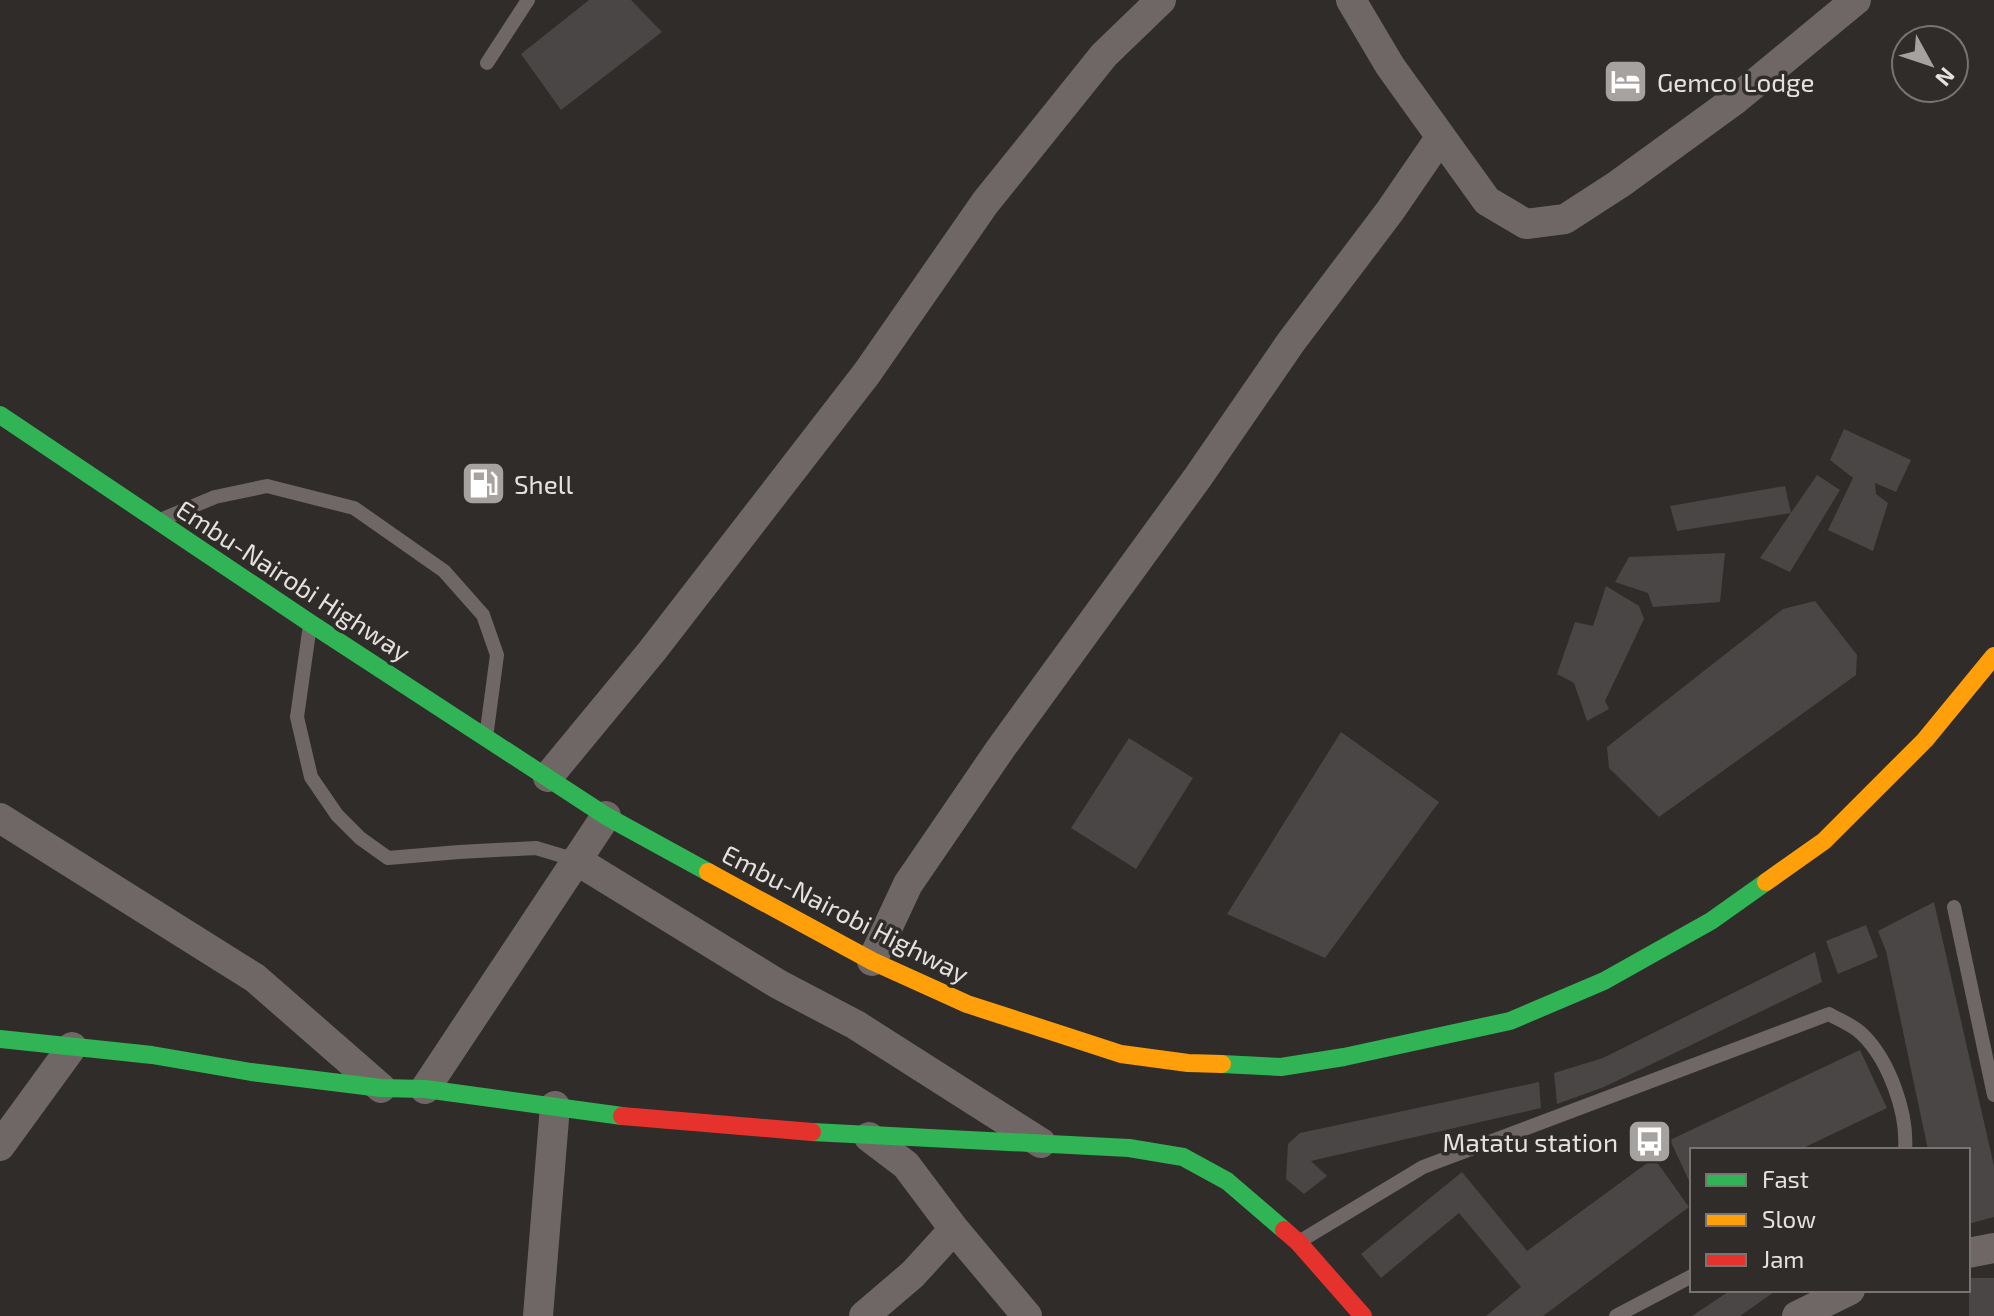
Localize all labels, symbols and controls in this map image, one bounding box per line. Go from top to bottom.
north arrow [1890,24,1970,104]
hotel icon: Gemco Lodge [1602,57,1650,105]
text: N [1931,63,1961,92]
place label: Gemco Lodge [1657,66,1814,97]
fuel station icon: Shell [459,459,507,507]
place label: Shell [514,468,573,499]
street label: Embu-Nairobi Highway [171,493,417,667]
street label: Embu-Nairobi Highway [718,837,975,989]
bus stop icon: Matatu station [1625,1117,1673,1165]
place label: Matatu station [1443,1126,1618,1157]
legend [1690,1148,1970,1292]
text: Fast [1762,1164,1809,1193]
text: Slow [1762,1204,1816,1233]
text: Jam [1762,1244,1804,1273]

